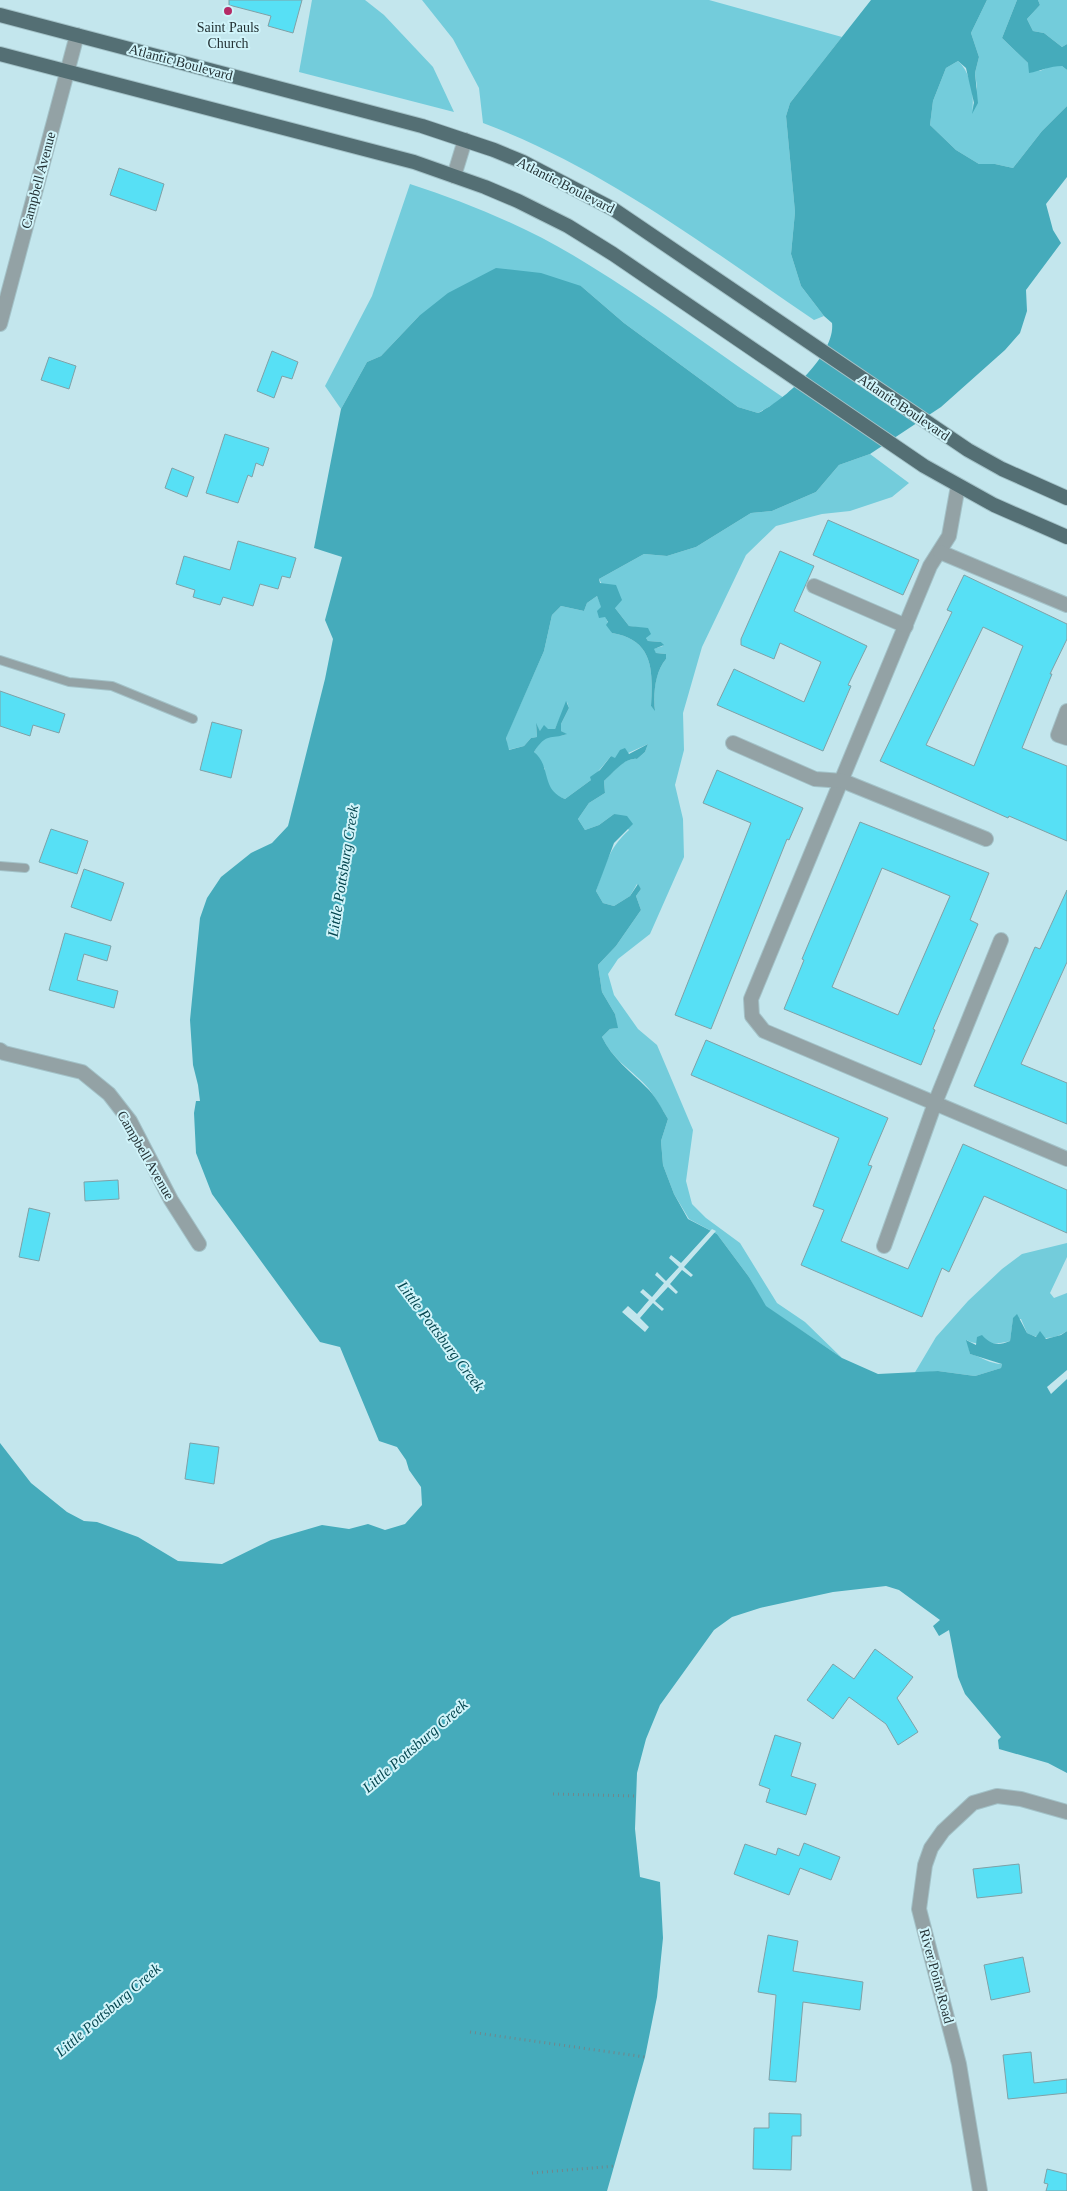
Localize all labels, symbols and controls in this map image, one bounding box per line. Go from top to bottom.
marker: Saint Pauls Church [222,5,234,17]
place label: Saint Pauls Church [197,20,259,51]
street label: Atlantic Boulevard [127,41,234,84]
street label: Campbell Avenue [18,130,59,230]
street label: Atlantic Boulevard [515,154,617,216]
street label: Atlantic Boulevard [855,371,952,444]
water label: Little Pottsburg Creek [325,804,361,939]
street label: Campbell Avenue [114,1108,177,1202]
water label: Little Pottsburg Creek [394,1277,488,1394]
water label: Little Pottsburg Creek [359,1696,471,1796]
street label: River Point Road [917,1927,956,2025]
water label: Little Pottsburg Creek [52,1960,164,2060]

